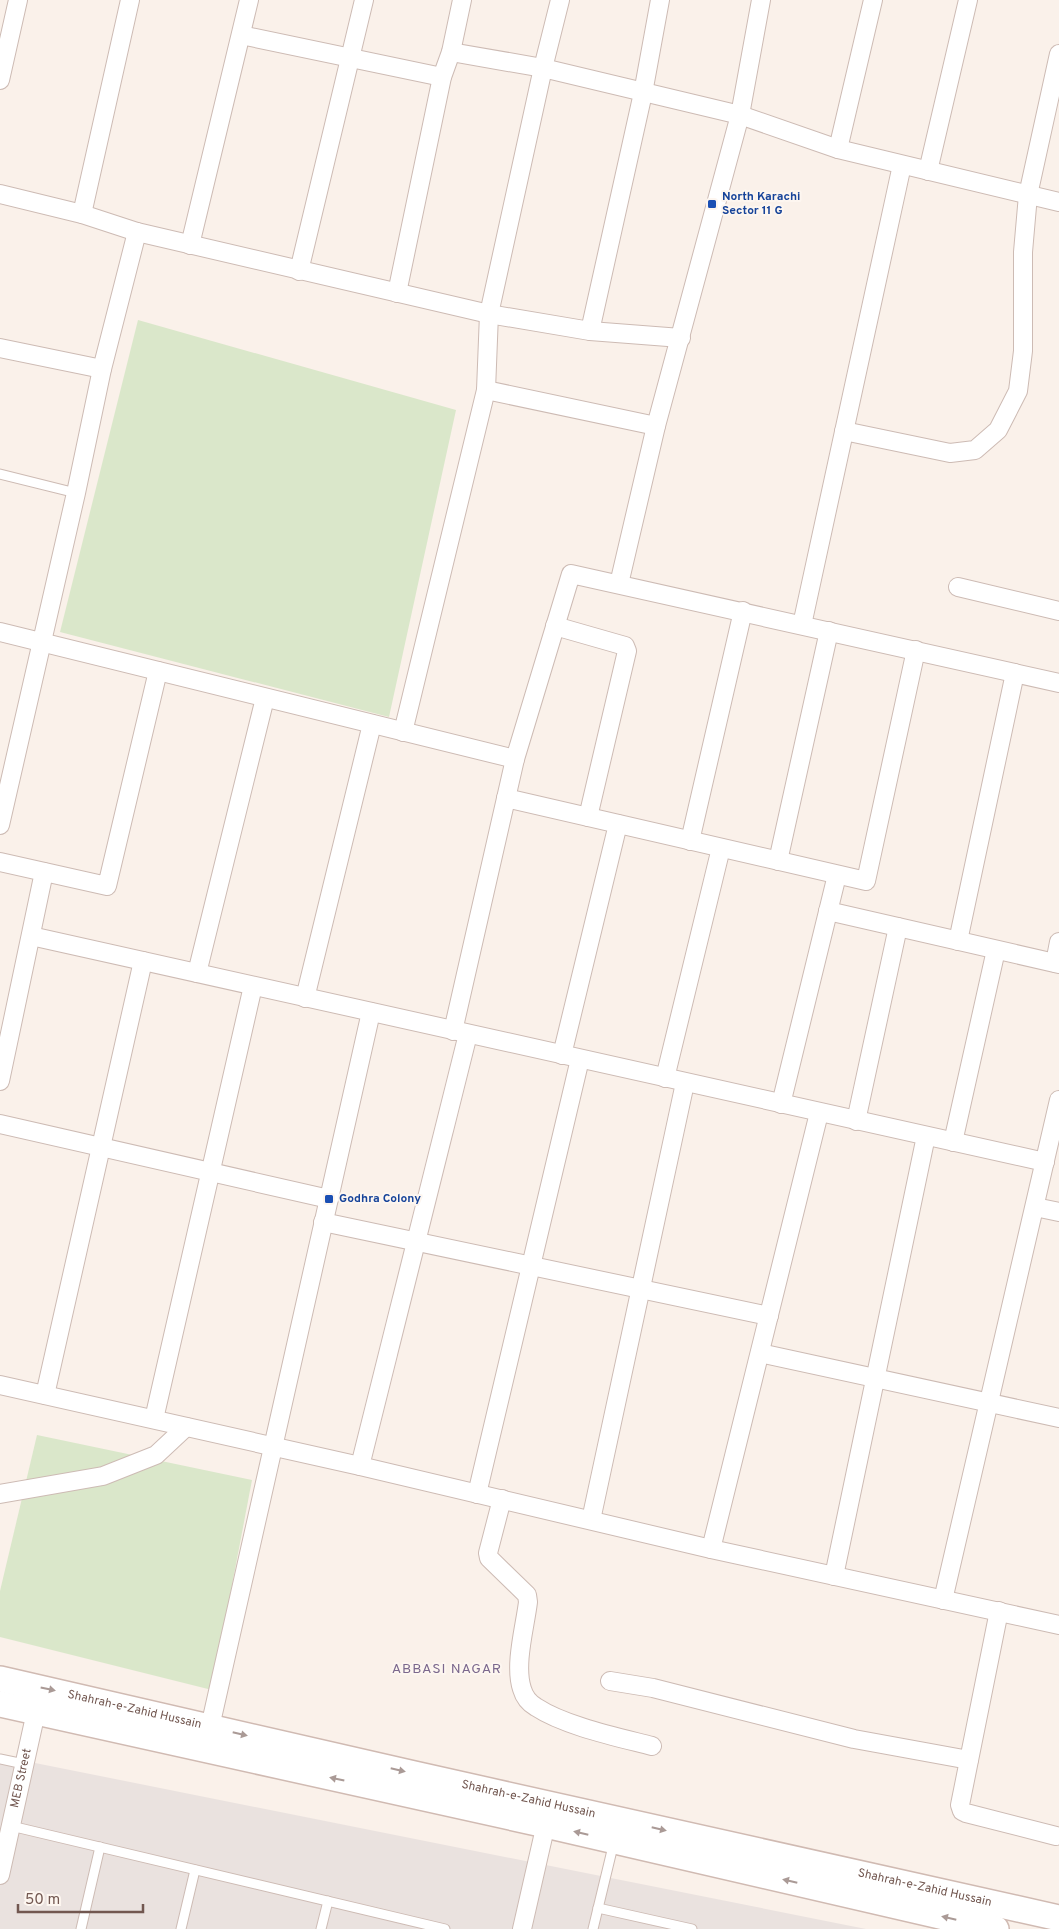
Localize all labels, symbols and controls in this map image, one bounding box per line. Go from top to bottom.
place label: North Karachi Sector 11 G [722,189,800,219]
marker: North Karachi Sector 11 G [706,198,718,210]
place label: Godhra Colony [339,1191,421,1207]
marker: Godhra Colony [323,1193,335,1205]
district label: ABBASI NAGAR [392,1661,502,1678]
one-way arrow [40,1685,55,1693]
street label: Shahrah-e-Zahid Hussain [66,1687,203,1733]
one-way arrow [233,1730,248,1738]
street label: MEB Street [7,1747,36,1810]
one-way arrow [391,1766,406,1774]
one-way arrow [329,1775,344,1783]
street label: Shahrah-e-Zahid Hussain [460,1777,597,1822]
one-way arrow [652,1825,667,1833]
one-way arrow [573,1829,589,1837]
street label: Shahrah-e-Zahid Hussain [856,1865,993,1911]
one-way arrow [783,1877,798,1885]
scale bar [18,1882,142,1914]
text: 50 m [25,1891,60,1910]
one-way arrow [941,1914,956,1922]

